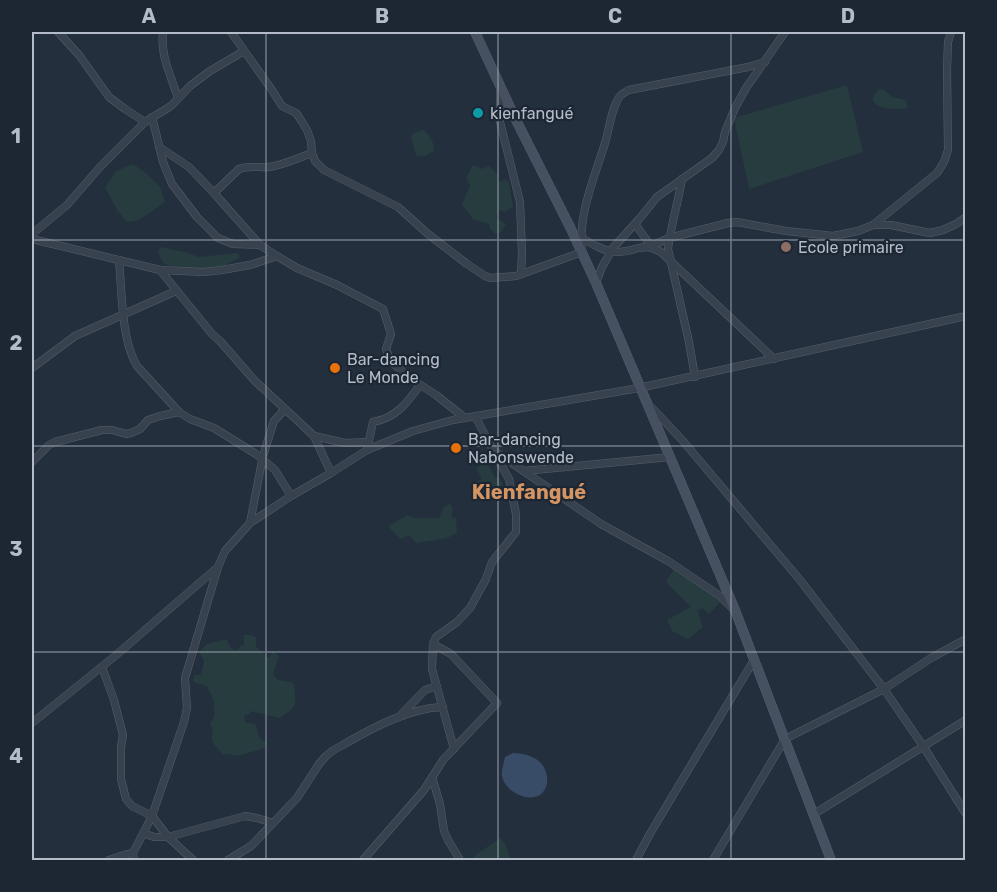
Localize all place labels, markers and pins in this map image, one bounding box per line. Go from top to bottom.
place label: kienfangué [490,104,573,123]
marker: kienfangué [471,106,485,120]
place label: Ecole primaire [798,238,904,257]
marker: Ecole primaire [779,240,793,254]
place label: Bar-dancing Le Monde [347,350,440,387]
marker: Bar-dancing Le Monde [328,361,342,375]
place label: Bar-dancing Nabonswende [468,430,574,467]
marker: Bar-dancing Nabonswende [449,441,463,455]

